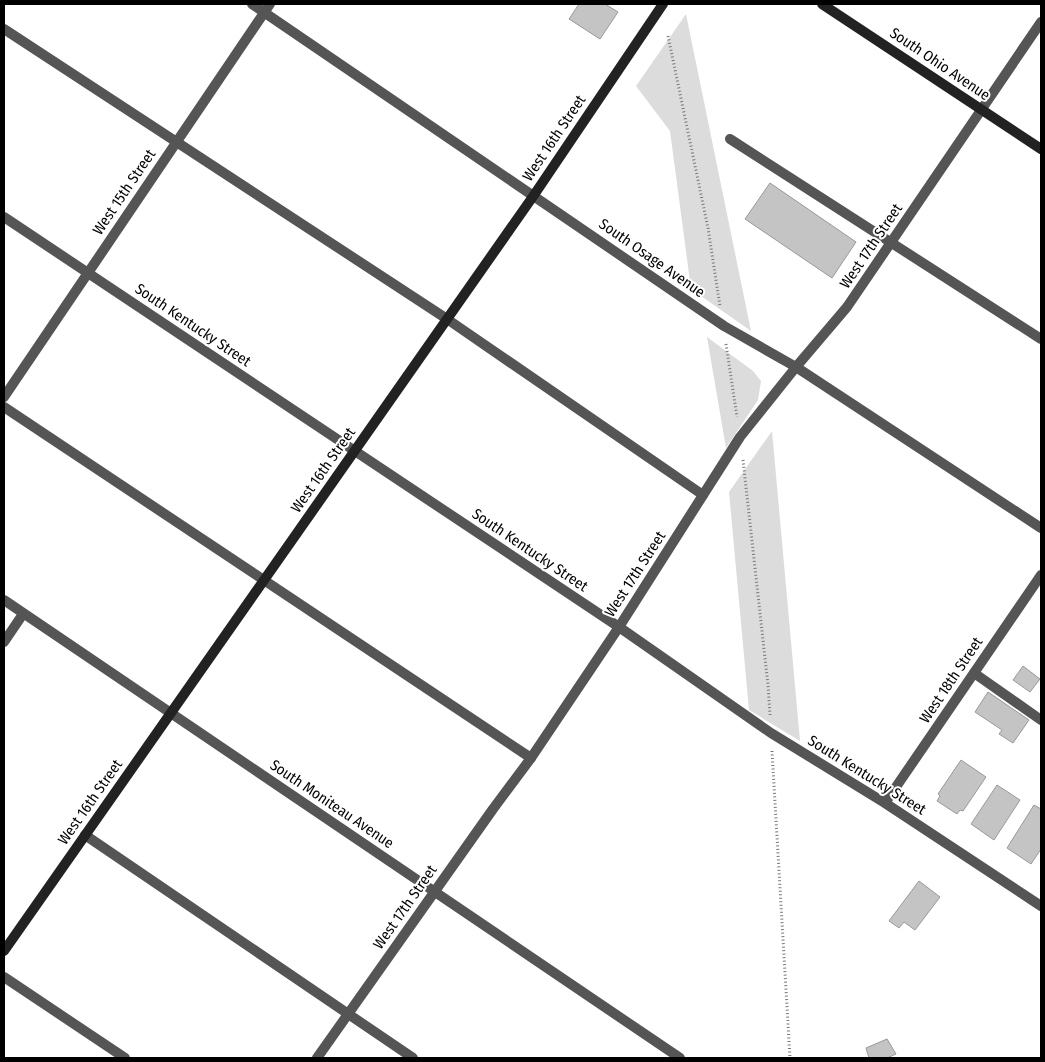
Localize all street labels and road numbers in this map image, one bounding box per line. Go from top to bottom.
street label: South Ohio Avenue [886,24,994,104]
street label: West 16th Street [519,92,589,184]
street label: West 15th Street [89,146,159,238]
street label: West 17th Street [836,200,906,292]
street label: South Osage Avenue [596,215,708,301]
street label: South Kentucky Street [132,280,254,370]
street label: West 16th Street [287,424,359,516]
street label: South Kentucky Street [469,505,591,595]
street label: West 17th Street [601,528,669,620]
street label: West 18th Street [916,633,986,726]
street label: South Kentucky Street [805,731,929,819]
street label: West 16th Street [54,756,126,848]
street label: South Moniteau Avenue [267,756,397,852]
street label: West 17th Street [369,861,441,952]

